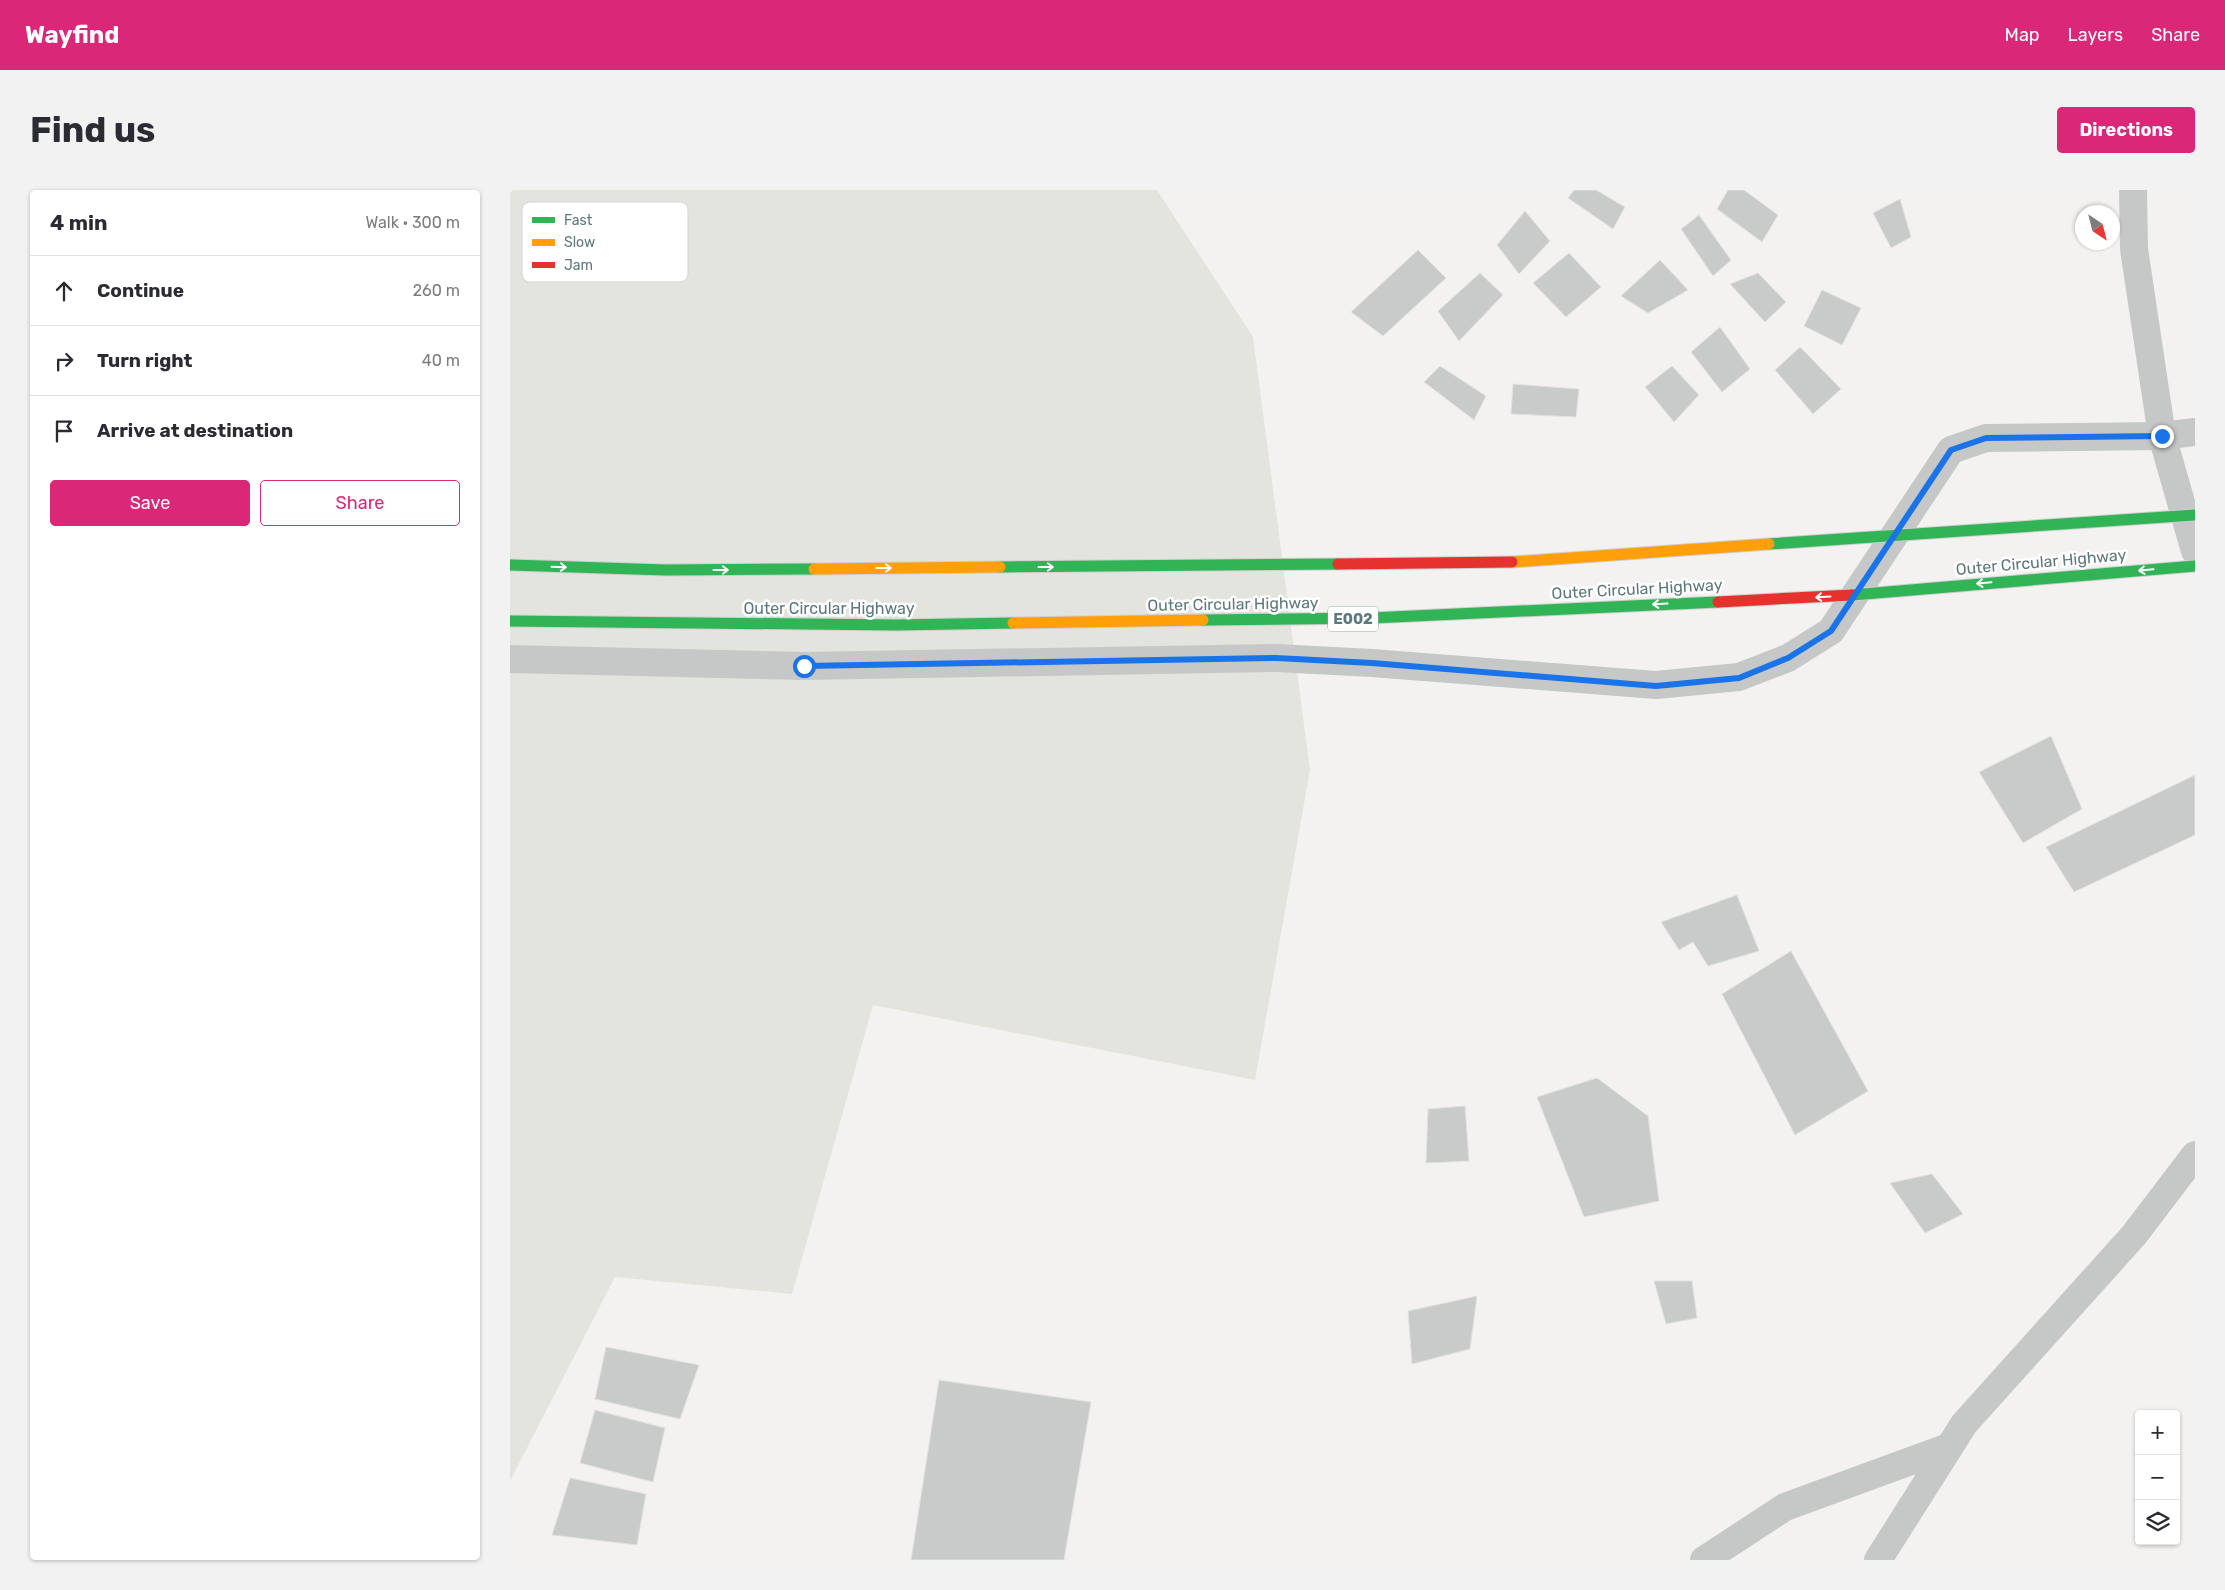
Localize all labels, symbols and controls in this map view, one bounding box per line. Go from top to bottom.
text: Wayfind [25,21,119,49]
text: Map [2005,24,2040,46]
text: Layers [2068,24,2123,46]
text: Share [2151,24,2200,46]
button: Directions [2057,107,2195,153]
text: Find us [30,109,155,151]
legend [522,202,688,282]
north arrow [2075,205,2120,250]
text: 4 min [50,210,108,235]
text: Fast [564,212,593,229]
text: Walk · 300 m [366,213,460,232]
text: Slow [564,234,595,251]
text: Jam [564,257,593,274]
icon: ahead [50,277,78,305]
text: Continue [97,279,184,302]
text: 260 m [413,281,460,300]
icon: right [50,347,78,375]
text: Turn right [97,349,192,372]
text: 40 m [422,351,460,370]
icon: arrive [50,417,78,445]
text: Arrive at destination [97,419,293,442]
route end [2151,425,2174,448]
button: Save [50,480,250,526]
button: Share [260,480,460,526]
street label: Outer Circular Highway [1955,545,2127,579]
one-way arrow [550,562,566,571]
one-way arrow [1038,562,1054,572]
one-way arrow [875,564,891,573]
one-way arrow [712,565,729,575]
one-way arrow [2139,565,2155,575]
street label: Outer Circular Highway [1551,575,1723,603]
one-way arrow [1977,579,1993,588]
one-way arrow [1815,592,1831,601]
street label: Outer Circular Highway [1147,593,1319,615]
street label: Outer Circular Highway [743,599,915,618]
one-way arrow [1652,600,1668,609]
road number: E002 [1328,606,1378,632]
route start [793,655,816,678]
map controls [2135,1410,2180,1545]
button: + [2135,1410,2180,1455]
button: − [2135,1455,2180,1500]
button: layers [2135,1500,2180,1545]

